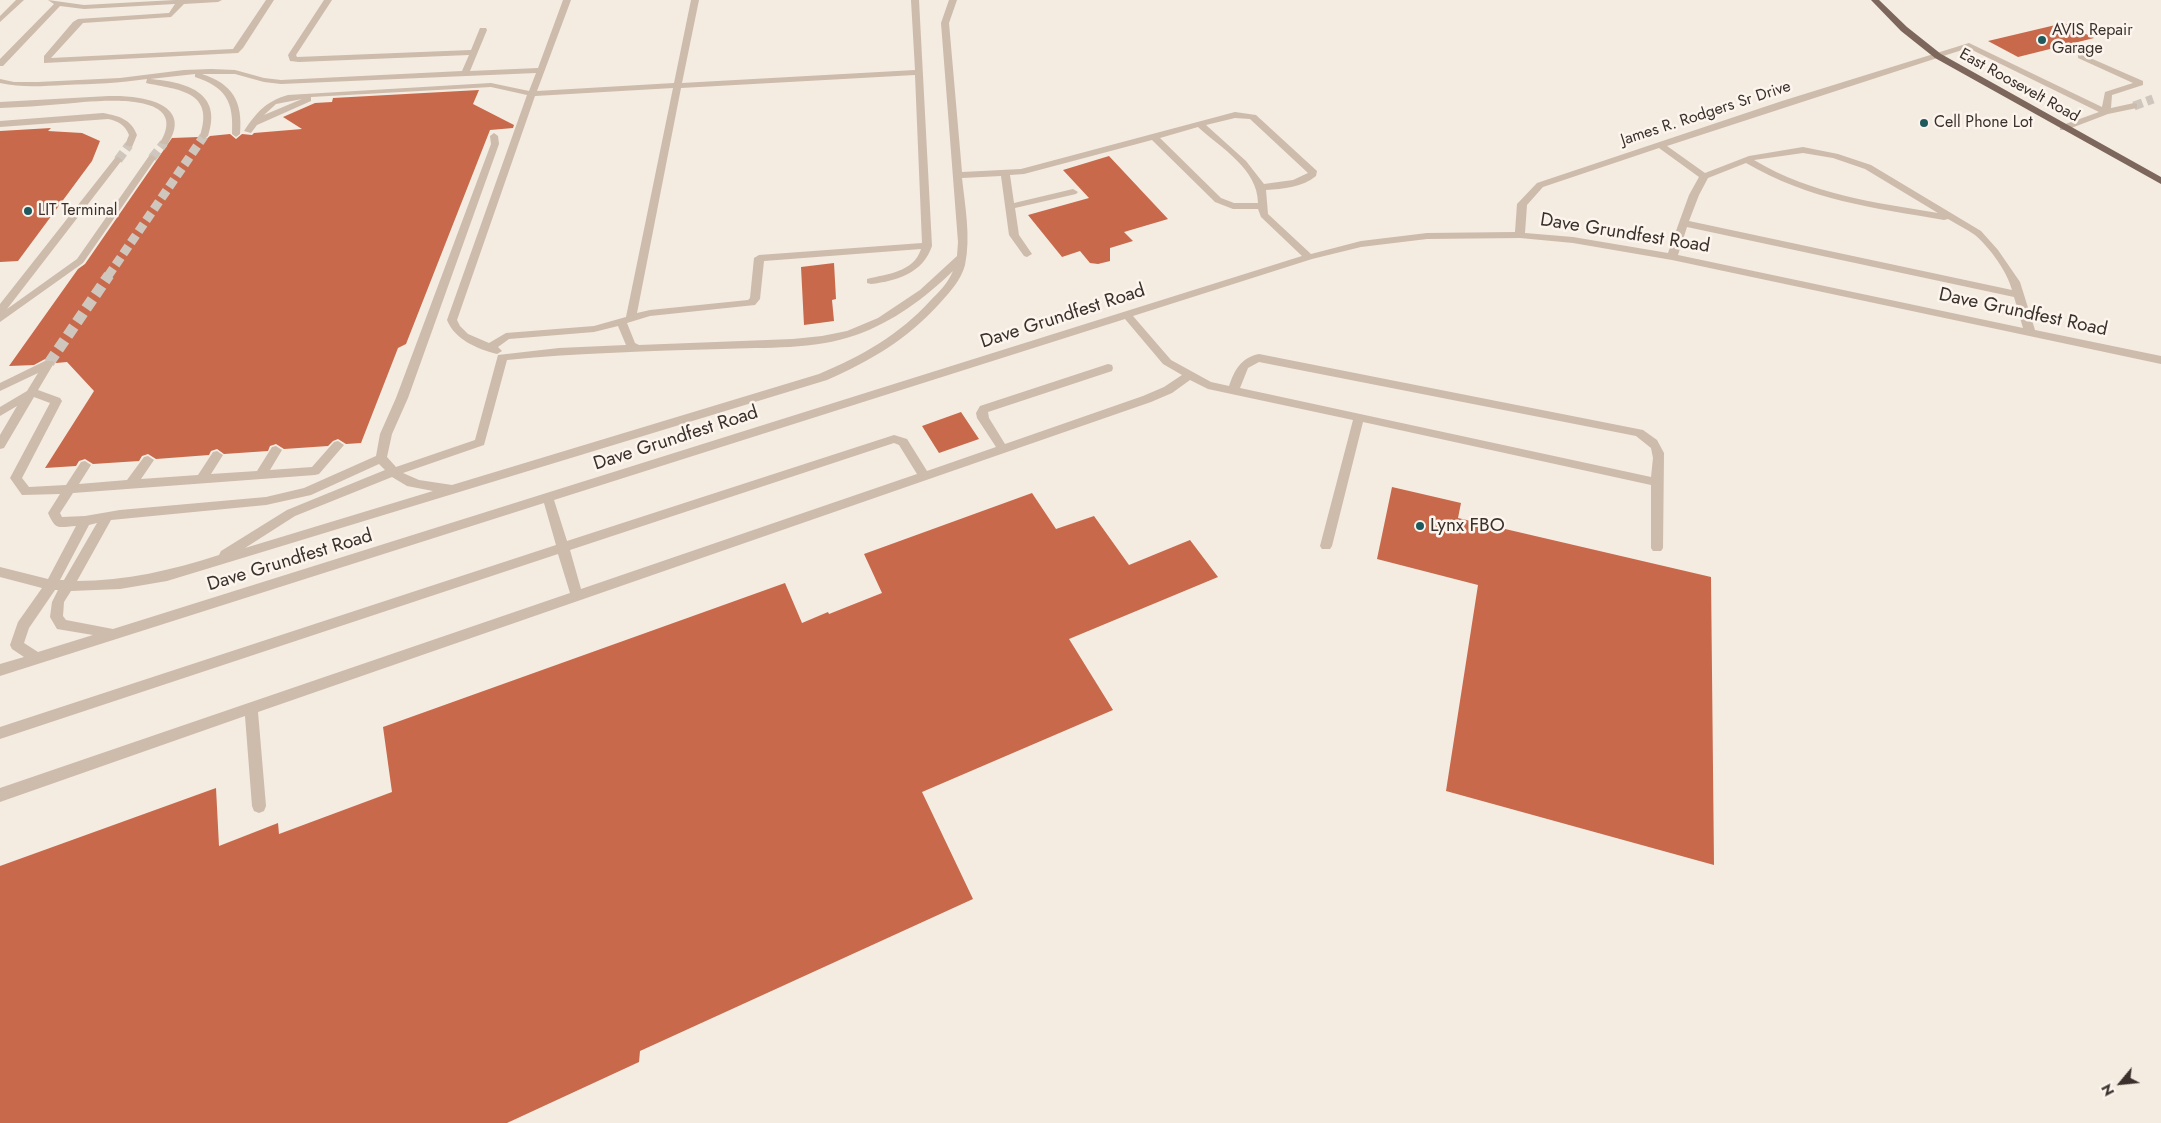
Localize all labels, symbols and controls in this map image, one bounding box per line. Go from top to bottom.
place label: AVIS Repair Garage [2052,21,2133,59]
marker: AVIS Repair Garage [2036,34,2048,46]
street label: East Roosevelt Road [1956,45,2082,127]
street label: James R. Rodgers Sr Drive [1619,77,1793,151]
place label: Cell Phone Lot [1934,113,2032,133]
marker: Cell Phone Lot [1918,117,1930,129]
place label: LIT Terminal [38,201,117,221]
marker: LIT Terminal [22,205,34,217]
street label: Dave Grundfest Road [1538,209,1712,259]
street label: Dave Grundfest Road [978,280,1148,354]
street label: Dave Grundfest Road [1937,284,2109,342]
street label: Dave Grundfest Road [591,402,761,476]
place label: Lynx FBO [1430,515,1505,537]
marker: Lynx FBO [1414,520,1426,532]
street label: Dave Grundfest Road [205,525,375,597]
north arrow [2096,1058,2146,1108]
text: N [2096,1080,2119,1100]

